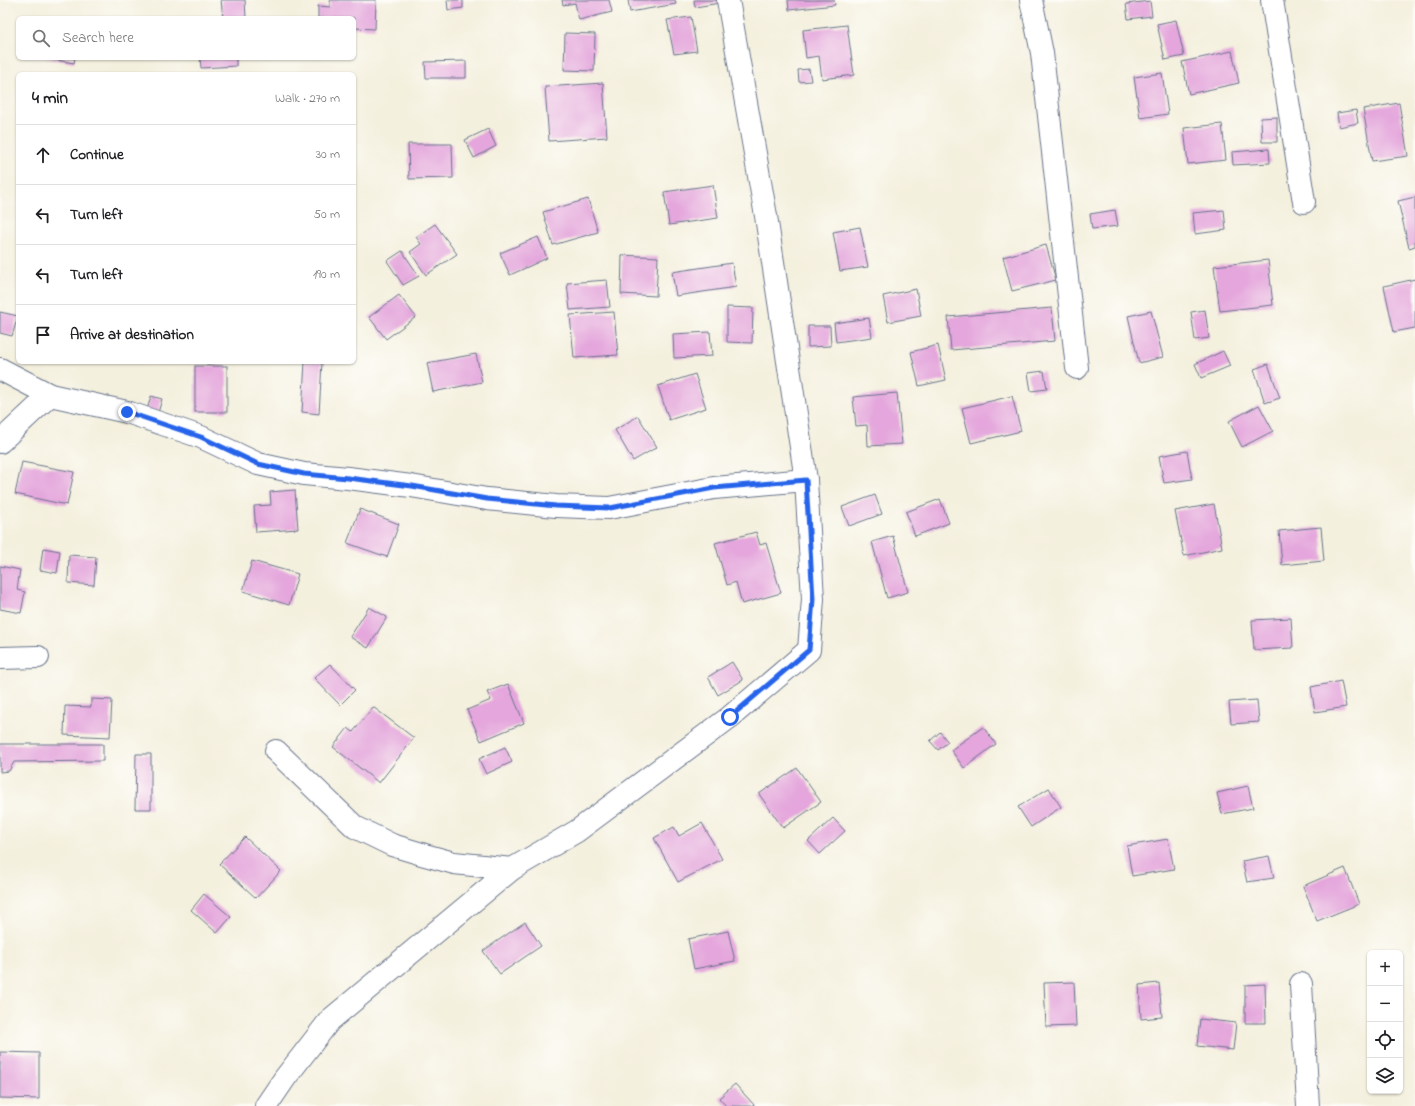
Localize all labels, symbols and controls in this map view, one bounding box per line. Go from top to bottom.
search box [16,16,356,60]
icon: search [30,27,52,49]
text: Search here [62,27,134,49]
text: 4 min [32,86,68,111]
text: Walk · 270 m [275,89,340,108]
icon: ahead [32,144,54,166]
text: Continue [70,144,124,166]
text: 30 m [316,145,340,164]
icon: left [32,204,54,226]
text: Turn left [70,204,123,226]
text: 50 m [314,205,340,224]
icon: left [32,264,54,286]
text: Turn left [70,264,123,286]
text: 190 m [313,265,340,284]
icon: arrive [32,324,54,346]
text: Arrive at destination [70,324,194,346]
route end [118,403,136,421]
route start [721,708,739,726]
map controls [1367,950,1403,1094]
button: + [1367,950,1403,986]
button: − [1367,986,1403,1022]
button: locate [1367,1022,1403,1058]
button: layers [1367,1058,1403,1094]

